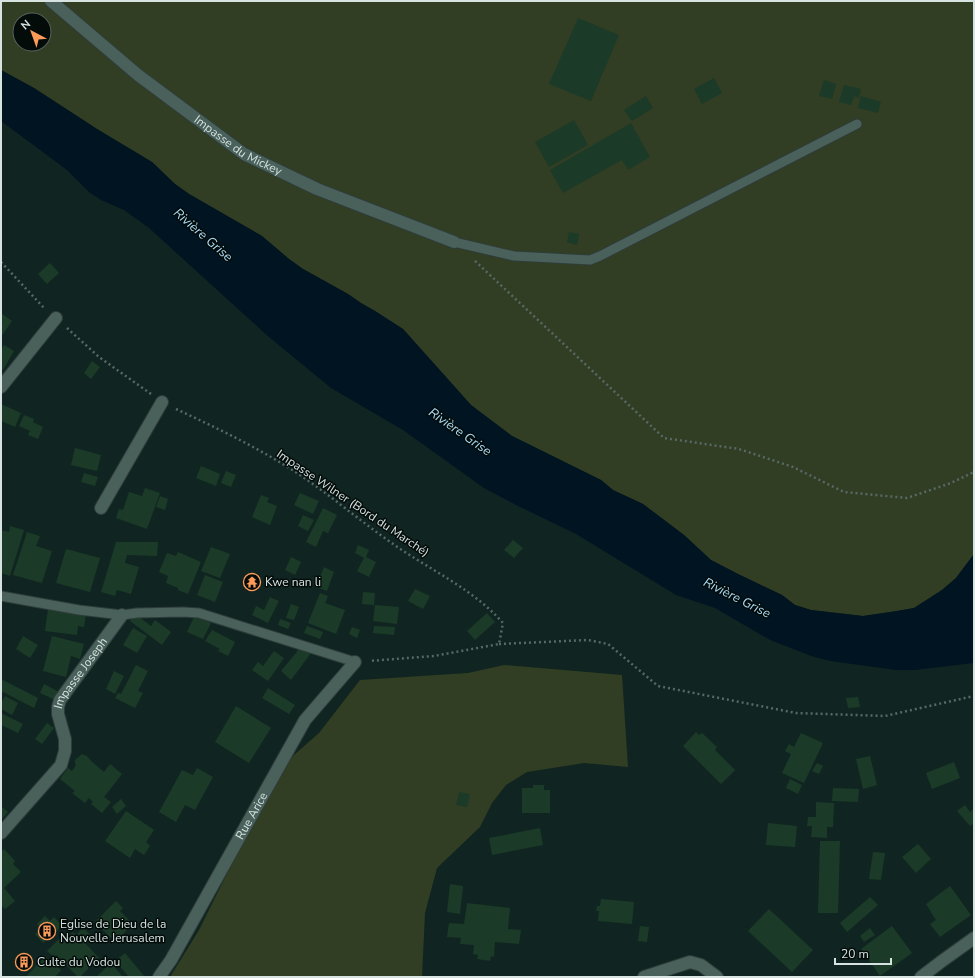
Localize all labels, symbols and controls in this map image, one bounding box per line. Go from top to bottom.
north arrow [12,12,52,52]
text: N [18,16,34,33]
street label: Impasse du Mickey [191,112,286,179]
water label: Rivière Grise [169,204,237,266]
water label: Rivière Grise [425,404,495,460]
street label: Impasse Wilner (Bord du Marché) [274,446,432,560]
temple icon: Kwe nan li [242,572,262,592]
water label: Rivière Grise [700,573,774,623]
place label: Kwe nan li [265,574,321,590]
street label: Impasse Joseph [50,634,111,711]
street label: Rue Arice [232,789,271,842]
place label: Eglise de Dieu de la Nouvelle Jerusalem [60,916,166,946]
building icon: Eglise de Dieu de la Nouvelle Jerusalem [37,921,57,941]
scale bar [835,940,891,966]
text: 20 m [841,946,869,962]
building icon: Culte du Vodou [14,952,34,972]
place label: Culte du Vodou [37,954,120,970]

